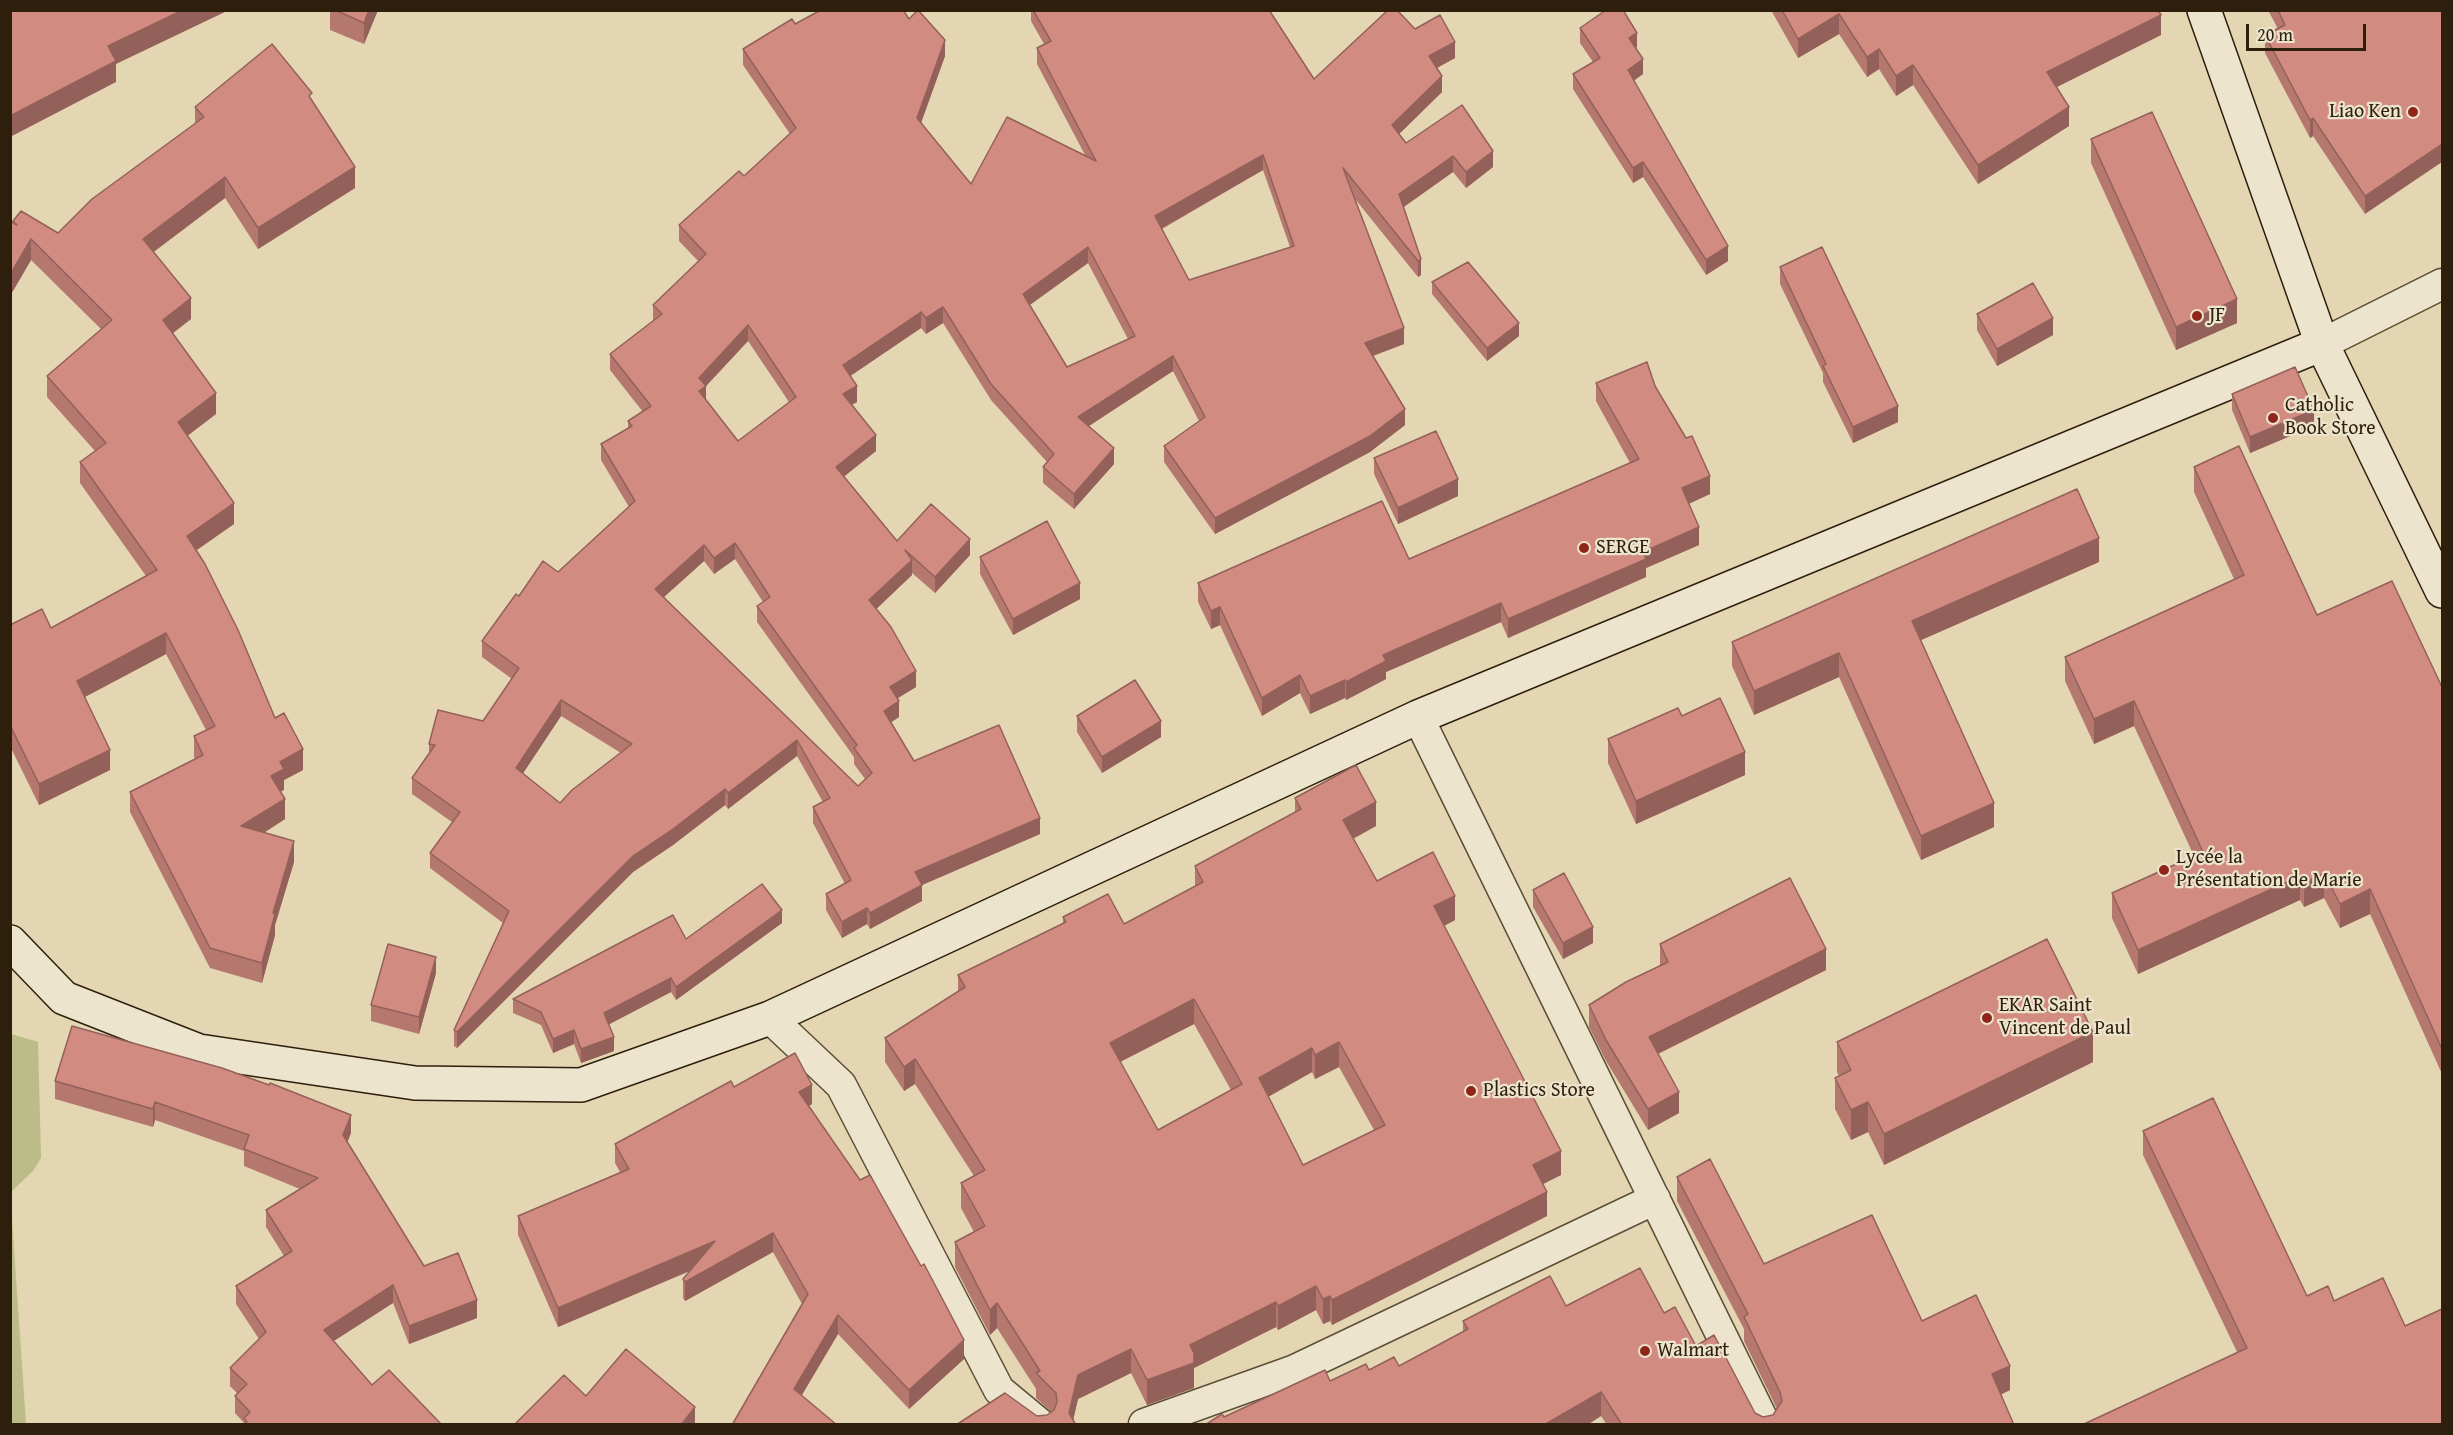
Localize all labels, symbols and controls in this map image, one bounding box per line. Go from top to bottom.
scale bar [2249,12,2369,50]
text: 20 m [2257,21,2293,48]
place label: Liao Ken [2329,100,2401,124]
marker: Liao Ken [2406,105,2420,119]
place label: JF [2209,304,2225,328]
marker: JF [2190,309,2204,323]
place label: Catholic Book Store [2285,394,2376,441]
marker: Catholic Book Store [2266,411,2280,425]
place label: SERGE [1596,536,1649,560]
marker: SERGE [1577,541,1591,555]
place label: Lycée la Présentation de Marie [2176,846,2362,893]
marker: Lycée la Présentation de Marie [2157,863,2171,877]
place label: EKAR Saint Vincent de Paul [1999,994,2131,1041]
marker: EKAR Saint Vincent de Paul [1980,1011,1994,1025]
place label: Plastics Store [1483,1079,1595,1103]
marker: Plastics Store [1464,1084,1478,1098]
place label: Walmart [1657,1339,1729,1363]
marker: Walmart [1638,1344,1652,1358]

